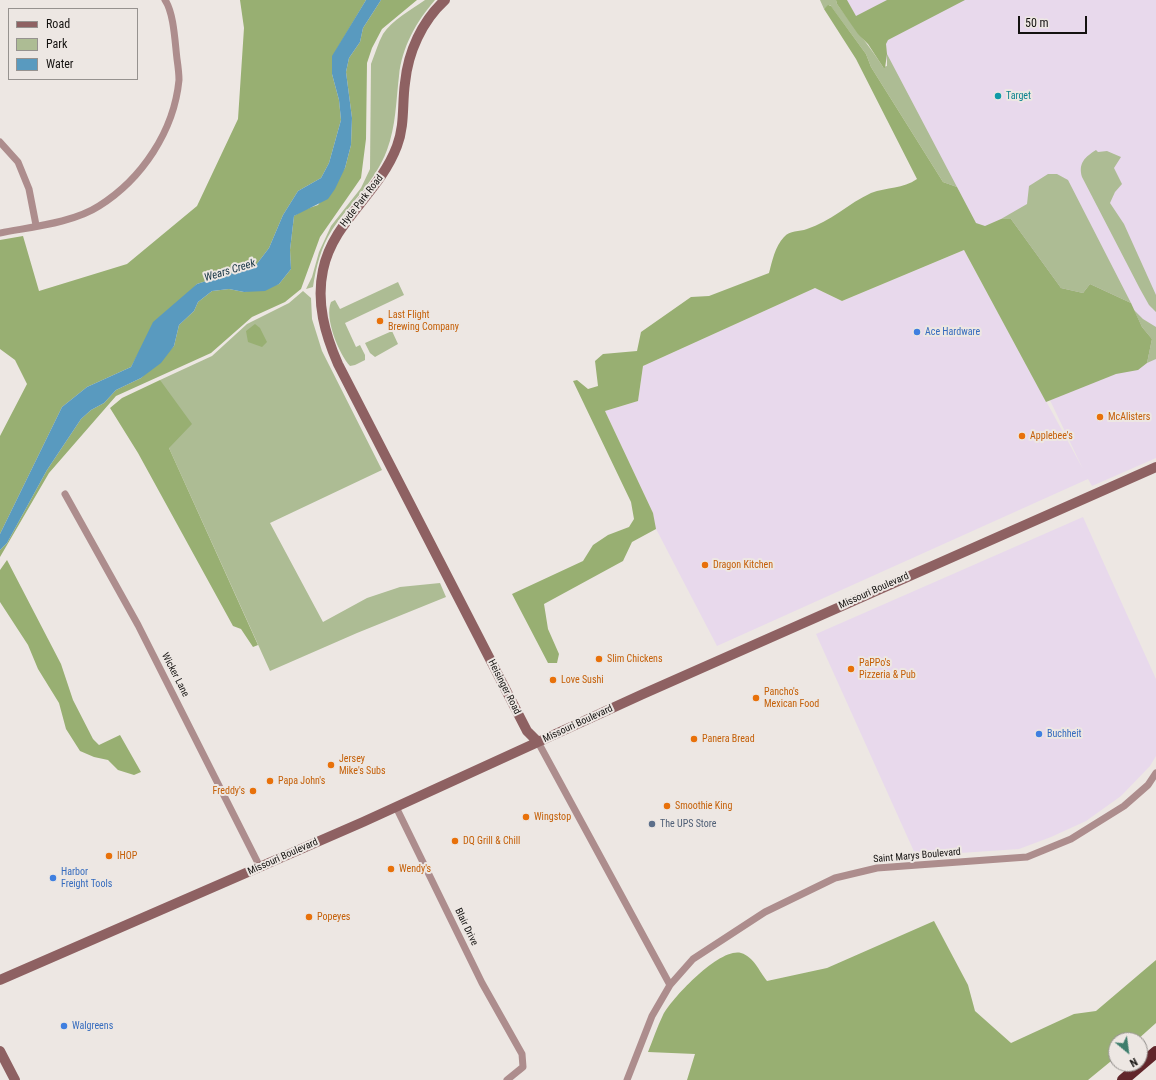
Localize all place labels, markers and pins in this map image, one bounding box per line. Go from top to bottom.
place label: Target [1006,90,1031,102]
marker: Target [993,91,1003,101]
place label: Last Flight Brewing Company [388,309,459,332]
marker: Last Flight Brewing Company [375,316,385,326]
place label: Ace Hardware [925,326,980,338]
marker: Ace Hardware [912,327,922,337]
place label: McAlisters [1108,411,1150,423]
marker: McAlisters [1095,412,1105,422]
place label: Applebee's [1030,430,1073,442]
marker: Applebee's [1017,431,1027,441]
place label: Dragon Kitchen [713,559,773,571]
marker: Dragon Kitchen [700,560,710,570]
place label: Slim Chickens [607,653,663,665]
marker: Slim Chickens [594,654,604,664]
place label: PaPPo's Pizzeria & Pub [859,657,916,680]
marker: PaPPo's Pizzeria & Pub [846,664,856,674]
place label: Love Sushi [561,674,604,686]
marker: Love Sushi [548,675,558,685]
place label: Pancho's Mexican Food [764,686,819,710]
marker: Pancho's Mexican Food [751,693,761,703]
place label: Buchheit [1047,728,1082,740]
marker: Buchheit [1034,729,1044,739]
place label: Panera Bread [702,733,755,745]
marker: Panera Bread [689,734,699,744]
place label: Jersey Mike's Subs [339,753,386,776]
marker: Jersey Mike's Subs [326,760,336,770]
place label: Papa John's [278,775,325,787]
marker: Papa John's [265,776,275,786]
place label: Freddy's [213,785,245,797]
marker: Freddy's [248,786,258,796]
place label: Smoothie King [675,800,732,812]
marker: Smoothie King [662,801,672,811]
place label: Wingstop [534,811,571,823]
marker: Wingstop [521,812,531,822]
place label: The UPS Store [660,818,716,830]
marker: The UPS Store [647,819,657,829]
place label: DQ Grill & Chill [463,835,520,847]
marker: DQ Grill & Chill [450,836,460,846]
place label: IHOP [117,850,137,862]
marker: IHOP [104,851,114,861]
place label: Wendy's [399,863,431,875]
marker: Wendy's [386,864,396,874]
place label: Harbor Freight Tools [61,866,112,890]
marker: Harbor Freight Tools [48,873,58,883]
place label: Popeyes [317,911,350,923]
marker: Popeyes [304,912,314,922]
place label: Walgreens [72,1020,113,1032]
marker: Walgreens [59,1021,69,1031]

